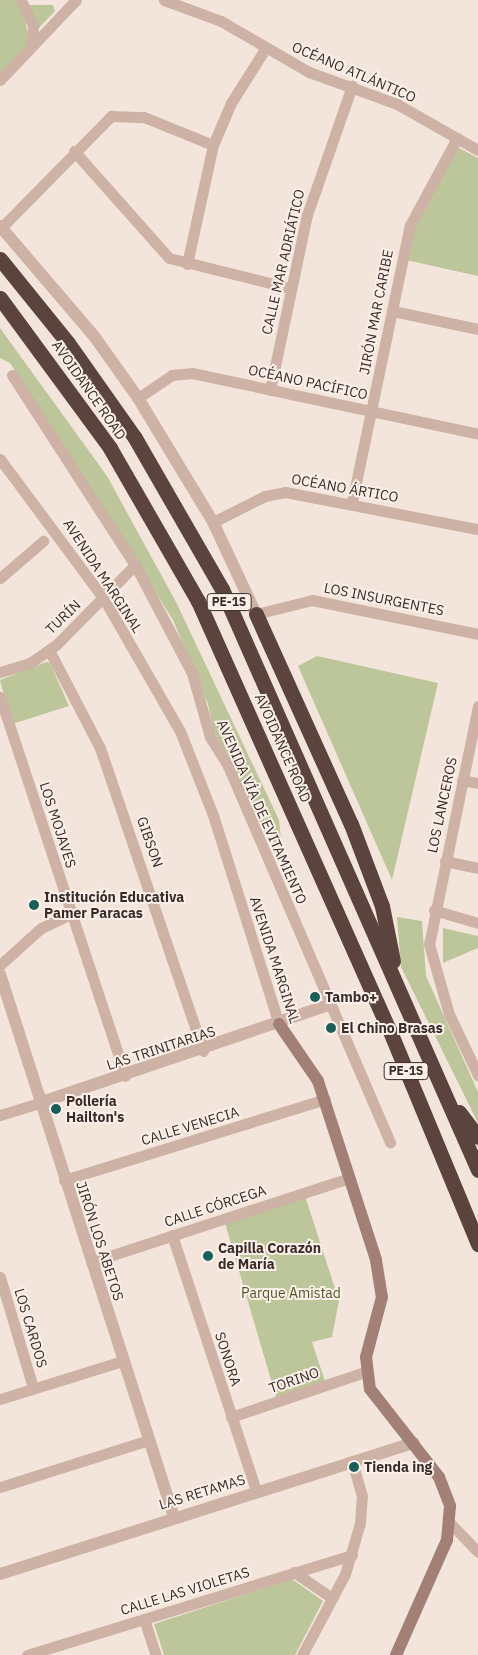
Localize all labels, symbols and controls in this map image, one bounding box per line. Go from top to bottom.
street label: OCÉANO ATLÁNTICO [289,38,419,106]
street label: CALLE MAR ADRIÁTICO [258,188,308,336]
street label: JIRÓN MAR CARIBE [356,248,396,376]
street label: AVOIDANCE ROAD [48,337,130,443]
street label: OCÉANO PACÍFICO [247,361,369,403]
street label: OCÉANO ÁRTICO [290,470,400,506]
street label: AVENIDA MARGINAL [60,516,146,636]
street label: LOS INSURGENTES [323,579,445,619]
road number: PE-1S [206,592,252,612]
street label: TURÍN [42,596,84,638]
street label: AVOIDANCE ROAD [251,691,315,805]
street label: AVENIDA VÍA DE EVITAMIENTO [214,717,310,907]
street label: LOS LANCEROS [424,755,460,855]
street label: LOS MOJAVES [36,780,80,870]
street label: GIBSON [134,814,166,870]
place label: Institución Educativa Pamer Paracas [44,889,184,922]
street label: AVENIDA MARGINAL [247,894,303,1026]
marker: Institución Educativa Pamer Paracas [28,899,40,911]
place label: Tambo+ [325,989,377,1005]
marker: Tambo+ [309,991,321,1003]
place label: El Chino Brasas [341,1020,443,1036]
street label: LAS TRINITARIAS [104,1022,218,1074]
marker: El Chino Brasas [325,1022,337,1034]
road number: PE-1S [384,1062,428,1080]
place label: Pollería Hailton's [66,1093,124,1126]
marker: Pollería Hailton's [50,1103,62,1115]
street label: CALLE VENECIA [139,1103,241,1149]
street label: JIRÓN LOS ABETOS [73,1179,127,1303]
street label: CALLE CÓRCEGA [162,1182,268,1230]
place label: Capilla Corazón de María [218,1240,321,1272]
marker: Capilla Corazón de María [202,1250,214,1262]
park label: Parque Amistad [241,1285,341,1301]
street label: LOS CARDOS [11,1286,51,1370]
street label: SONORA [211,1330,245,1388]
street label: TORINO [267,1364,321,1396]
place label: Tienda ing [364,1459,432,1475]
marker: Tienda ing [348,1461,360,1473]
street label: LAS RETAMAS [157,1471,247,1513]
street label: CALLE LAS VIOLETAS [118,1563,252,1619]

